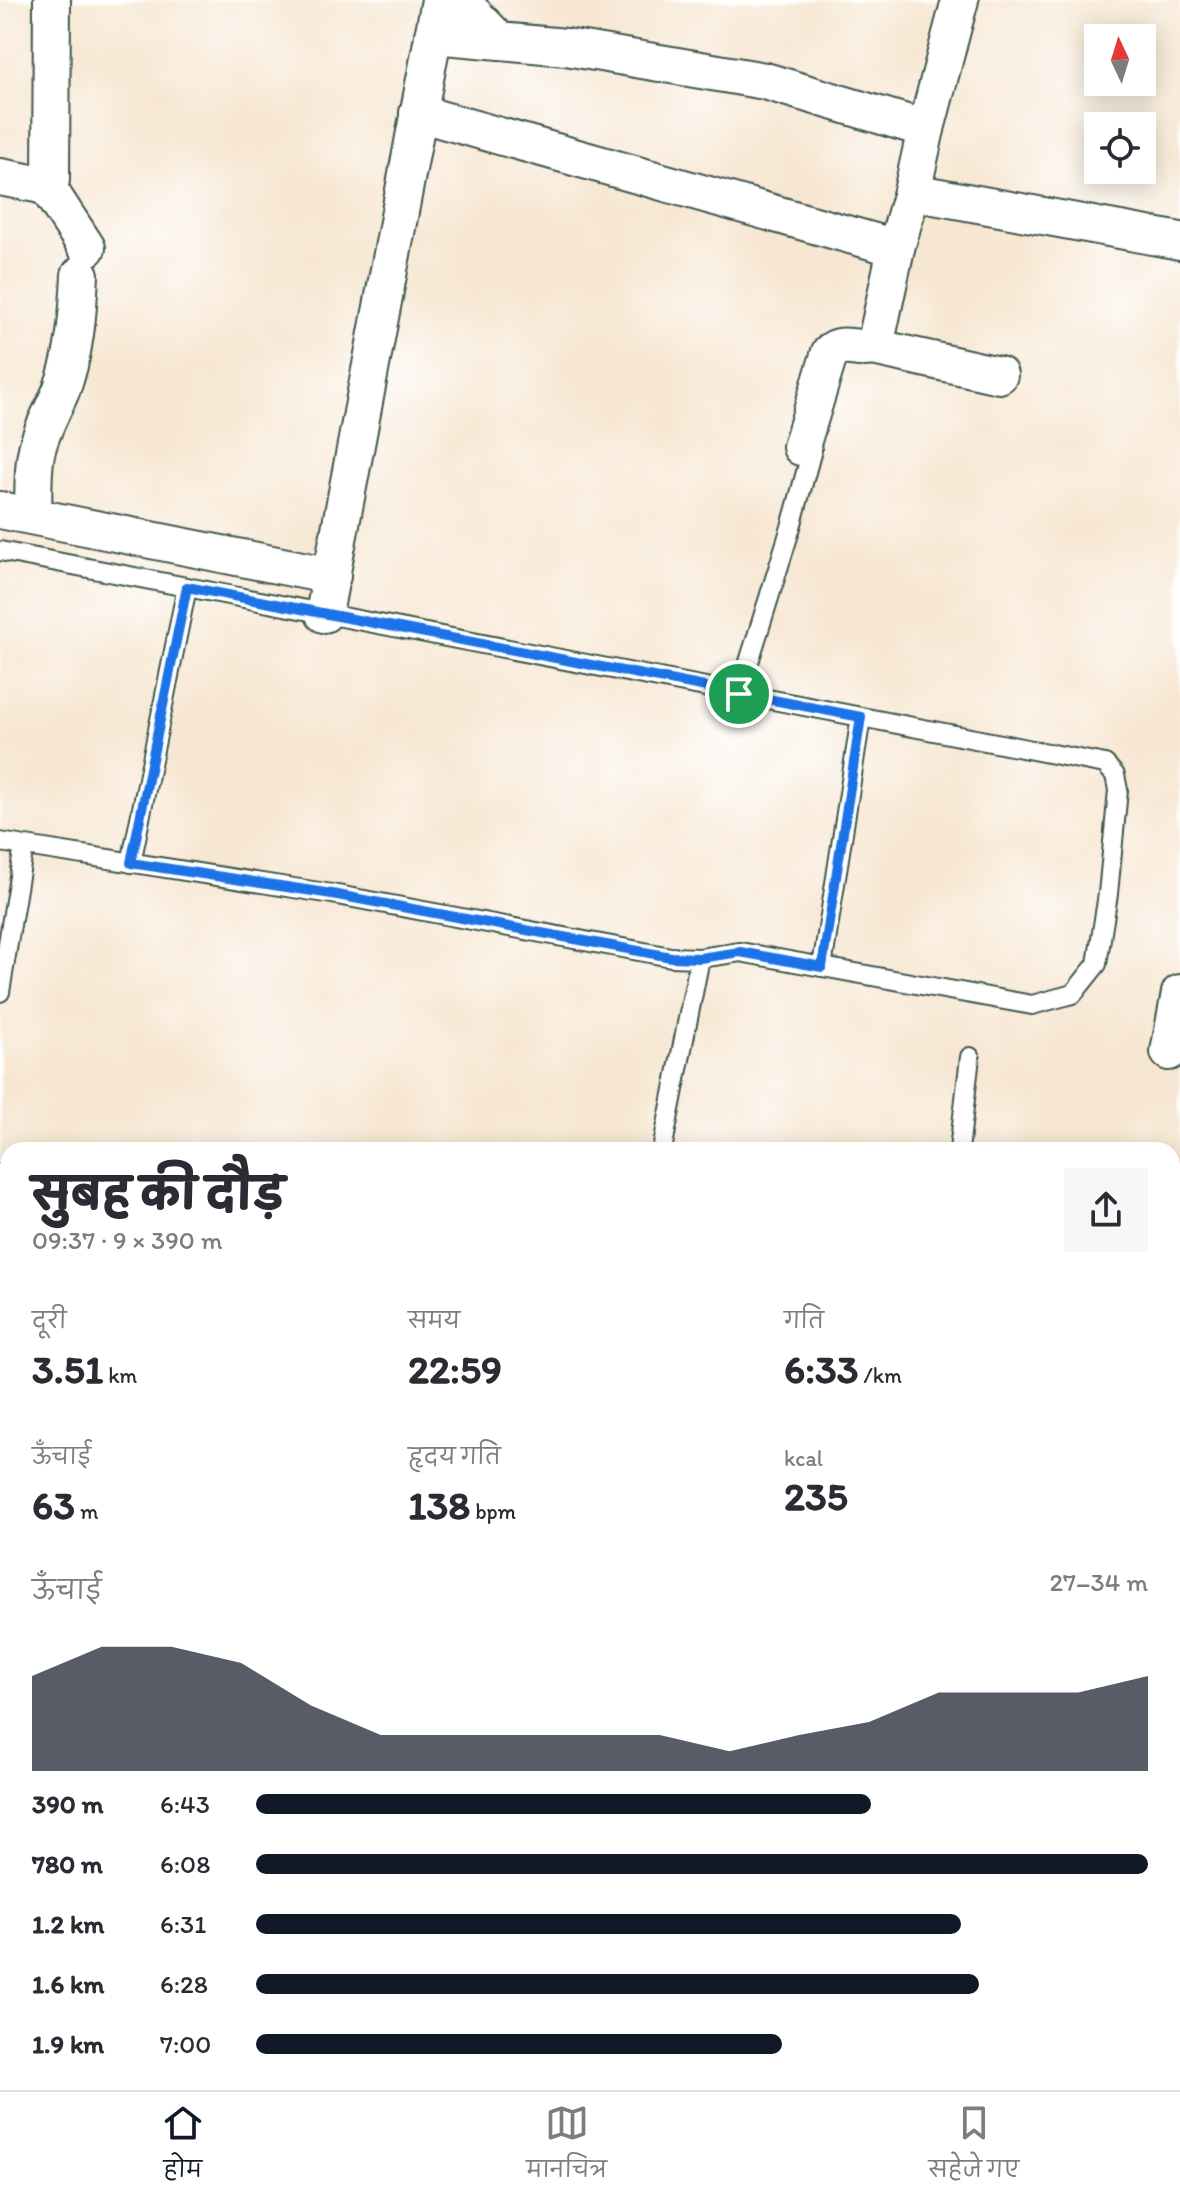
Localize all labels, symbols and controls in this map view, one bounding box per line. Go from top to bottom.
north arrow [1084,24,1156,96]
map controls [1084,24,1156,184]
button: locate [1084,112,1156,184]
pin [705,660,773,728]
icon: arrive [717,672,761,716]
text: सुबह की दौड़ [32,1167,284,1220]
button: share [1064,1168,1148,1252]
text: 09:37 · 9 × 390 m [32,1224,223,1256]
text: दूरी [32,1307,67,1334]
text: समय [408,1307,460,1334]
text: गति [784,1307,824,1334]
text: 3.51 [32,1345,103,1393]
text: 22:59 [408,1345,502,1393]
text: 6:33 [784,1345,859,1393]
text: km [103,1362,137,1389]
text: /km [859,1362,902,1389]
text: ऊँचाई [32,1443,91,1470]
text: हृदय गति [408,1443,501,1470]
text: kcal [784,1445,823,1472]
text: 235 [784,1472,848,1520]
text: 63 [32,1481,75,1529]
text: 138 [408,1481,470,1529]
text: m [75,1498,98,1525]
text: bpm [470,1498,516,1525]
text: 27–34 m [1049,1566,1148,1598]
text: ऊँचाई [32,1574,102,1606]
text: 390 m [32,1788,104,1820]
text: 6:43 [160,1788,210,1820]
text: 780 m [32,1848,103,1880]
text: 6:08 [160,1848,210,1880]
text: 1.2 km [32,1908,104,1940]
text: 6:31 [160,1908,206,1940]
text: 1.6 km [32,1968,104,2000]
text: 6:28 [160,1968,208,2000]
text: 1.9 km [32,2028,104,2060]
text: 7:00 [160,2028,211,2060]
tab: होम [161,2101,205,2194]
tab: मानचित्र [526,2101,607,2194]
tab: सहेजे गए [929,2101,1019,2194]

